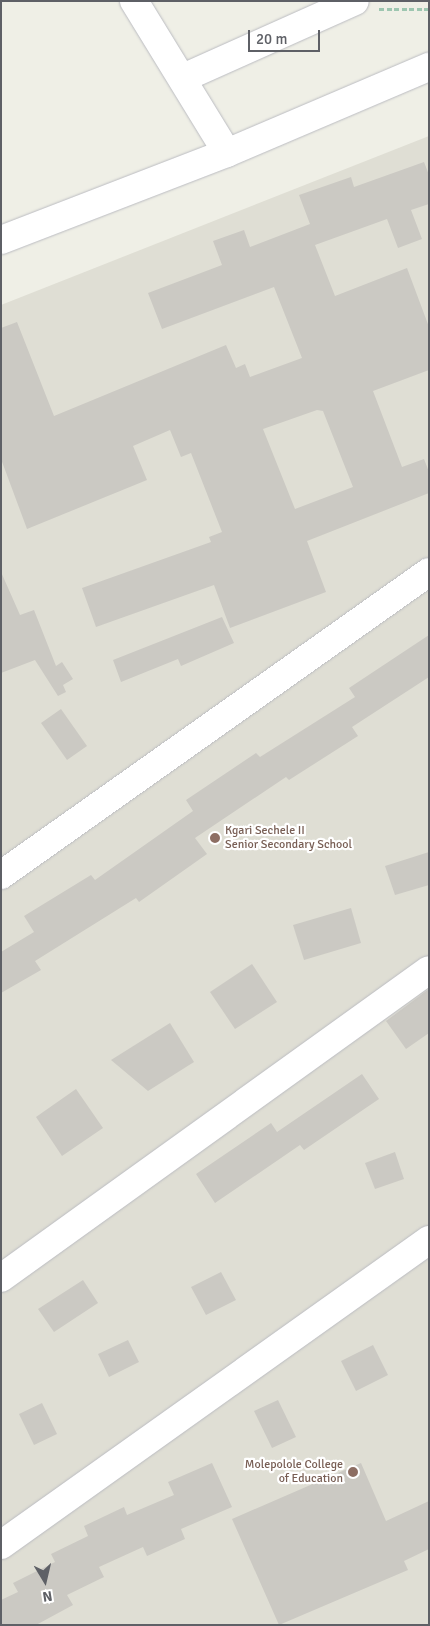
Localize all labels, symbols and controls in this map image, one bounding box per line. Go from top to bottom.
scale bar [250,20,322,52]
text: 20 m [256,30,287,48]
place label: Kgari Sechele II Senior Secondary School [225,824,352,852]
marker: Kgari Sechele II Senior Secondary School [209,832,221,844]
place label: Molepolole College of Education [245,1458,343,1486]
marker: Molepolole College of Education [347,1466,359,1478]
north arrow [20,1556,70,1606]
text: N [41,1587,54,1605]

